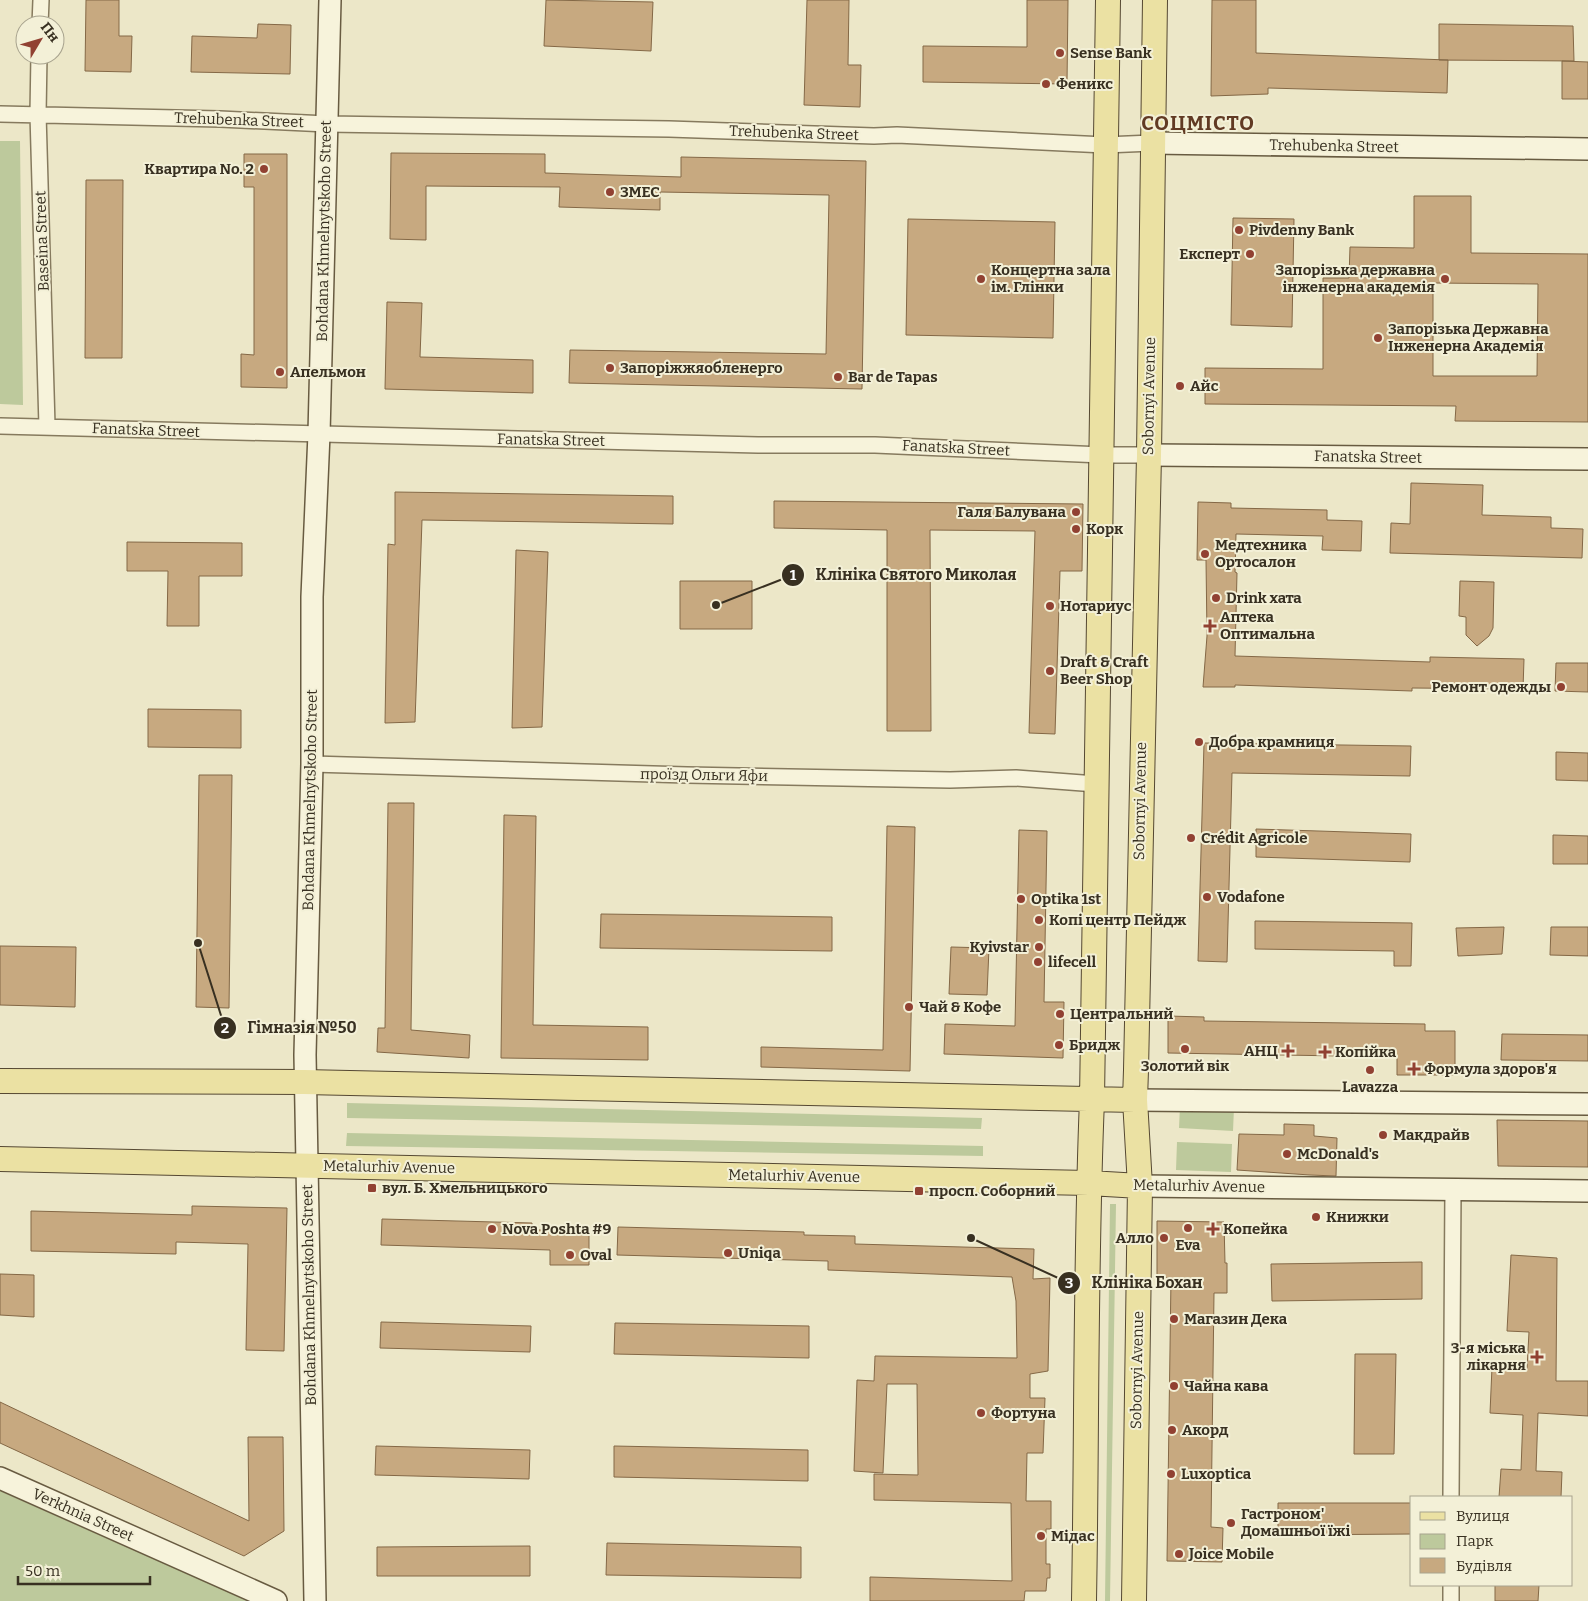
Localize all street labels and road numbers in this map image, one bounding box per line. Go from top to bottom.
street label: Trehubenka Street [174,109,305,131]
street label: Bohdana Khmelnytskoho Street [313,120,335,342]
street label: Trehubenka Street [729,122,860,144]
street label: Trehubenka Street [1269,136,1399,156]
street label: Baseina Street [31,190,53,292]
street label: Sobornyi Avenue [1139,337,1159,455]
street label: Fanatska Street [92,419,201,441]
street label: Fanatska Street [497,430,606,450]
street label: Fanatska Street [902,436,1011,460]
street label: Fanatska Street [1314,447,1423,467]
street label: Bohdana Khmelnytskoho Street [299,689,321,911]
street label: Sobornyi Avenue [1130,742,1150,860]
street label: проїзд Ольги Яфи [640,765,768,785]
street label: Metalurhiv Avenue [323,1157,455,1177]
street label: Metalurhiv Avenue [728,1166,860,1186]
street label: Metalurhiv Avenue [1133,1176,1265,1196]
street label: Bohdana Khmelnytskoho Street [298,1184,320,1406]
street label: Sobornyi Avenue [1127,1311,1147,1429]
street label: Verkhnia Street [30,1485,137,1546]

